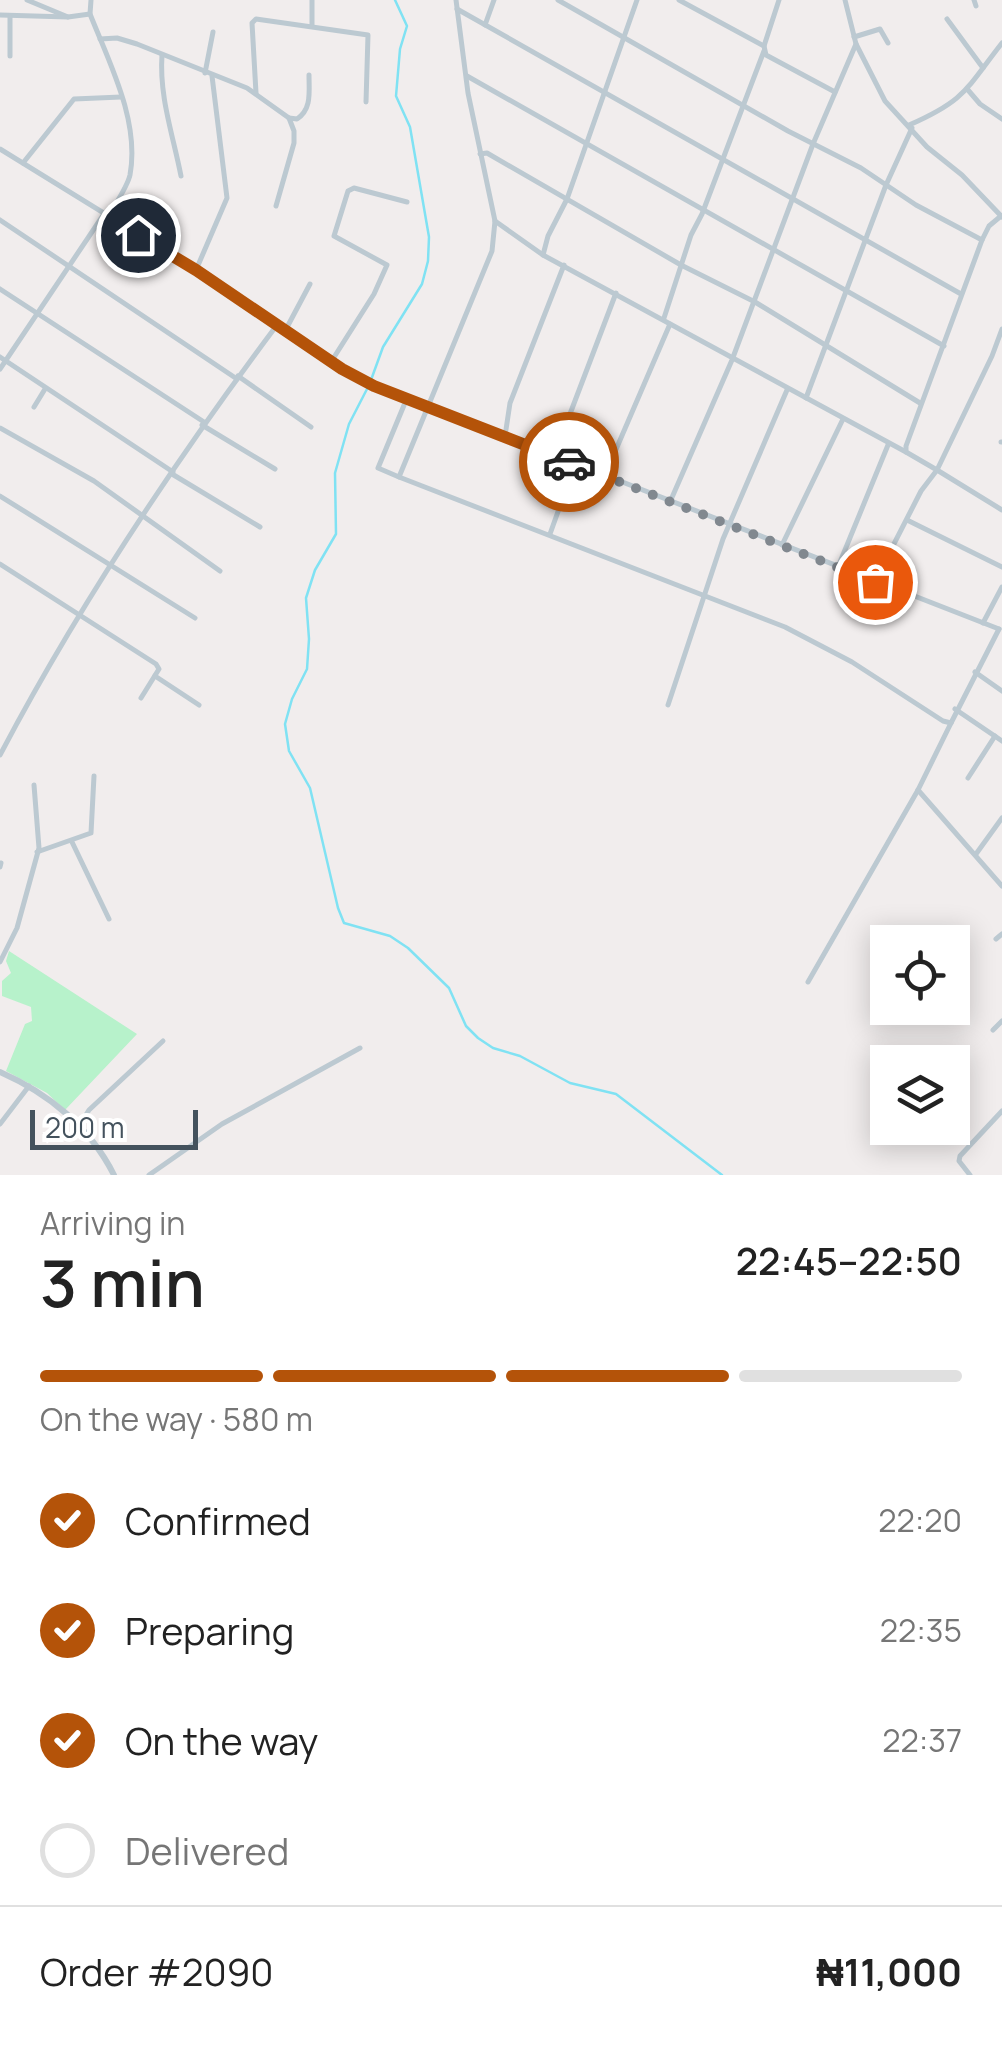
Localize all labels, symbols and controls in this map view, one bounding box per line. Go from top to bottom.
pin [96,193,181,278]
icon: home [111,208,166,263]
courier [519,412,619,512]
icon: car [542,435,597,490]
pin [833,540,918,625]
icon: bag [848,555,903,610]
map controls [870,925,970,1145]
button: locate [870,925,970,1025]
button: layers [870,1045,970,1145]
scale bar [30,1105,198,1150]
text: 200 m [45,1108,124,1146]
text: Arriving in [40,1201,185,1245]
text: 22:45–22:50 [736,1234,962,1286]
text: 3 min [40,1238,205,1327]
text: On the way · 580 m [40,1397,313,1441]
icon: check [40,1493,95,1548]
text: Confirmed [125,1494,311,1546]
text: 22:20 [878,1498,962,1542]
icon: check [40,1603,95,1658]
text: Preparing [125,1604,294,1656]
text: 22:35 [880,1608,962,1652]
icon: check [40,1713,95,1768]
text: On the way [125,1714,318,1766]
text: 22:37 [882,1718,962,1762]
text: Delivered [125,1824,289,1876]
text: Order #2090 [40,1945,273,1997]
text: ₦11,000 [816,1945,962,1997]

